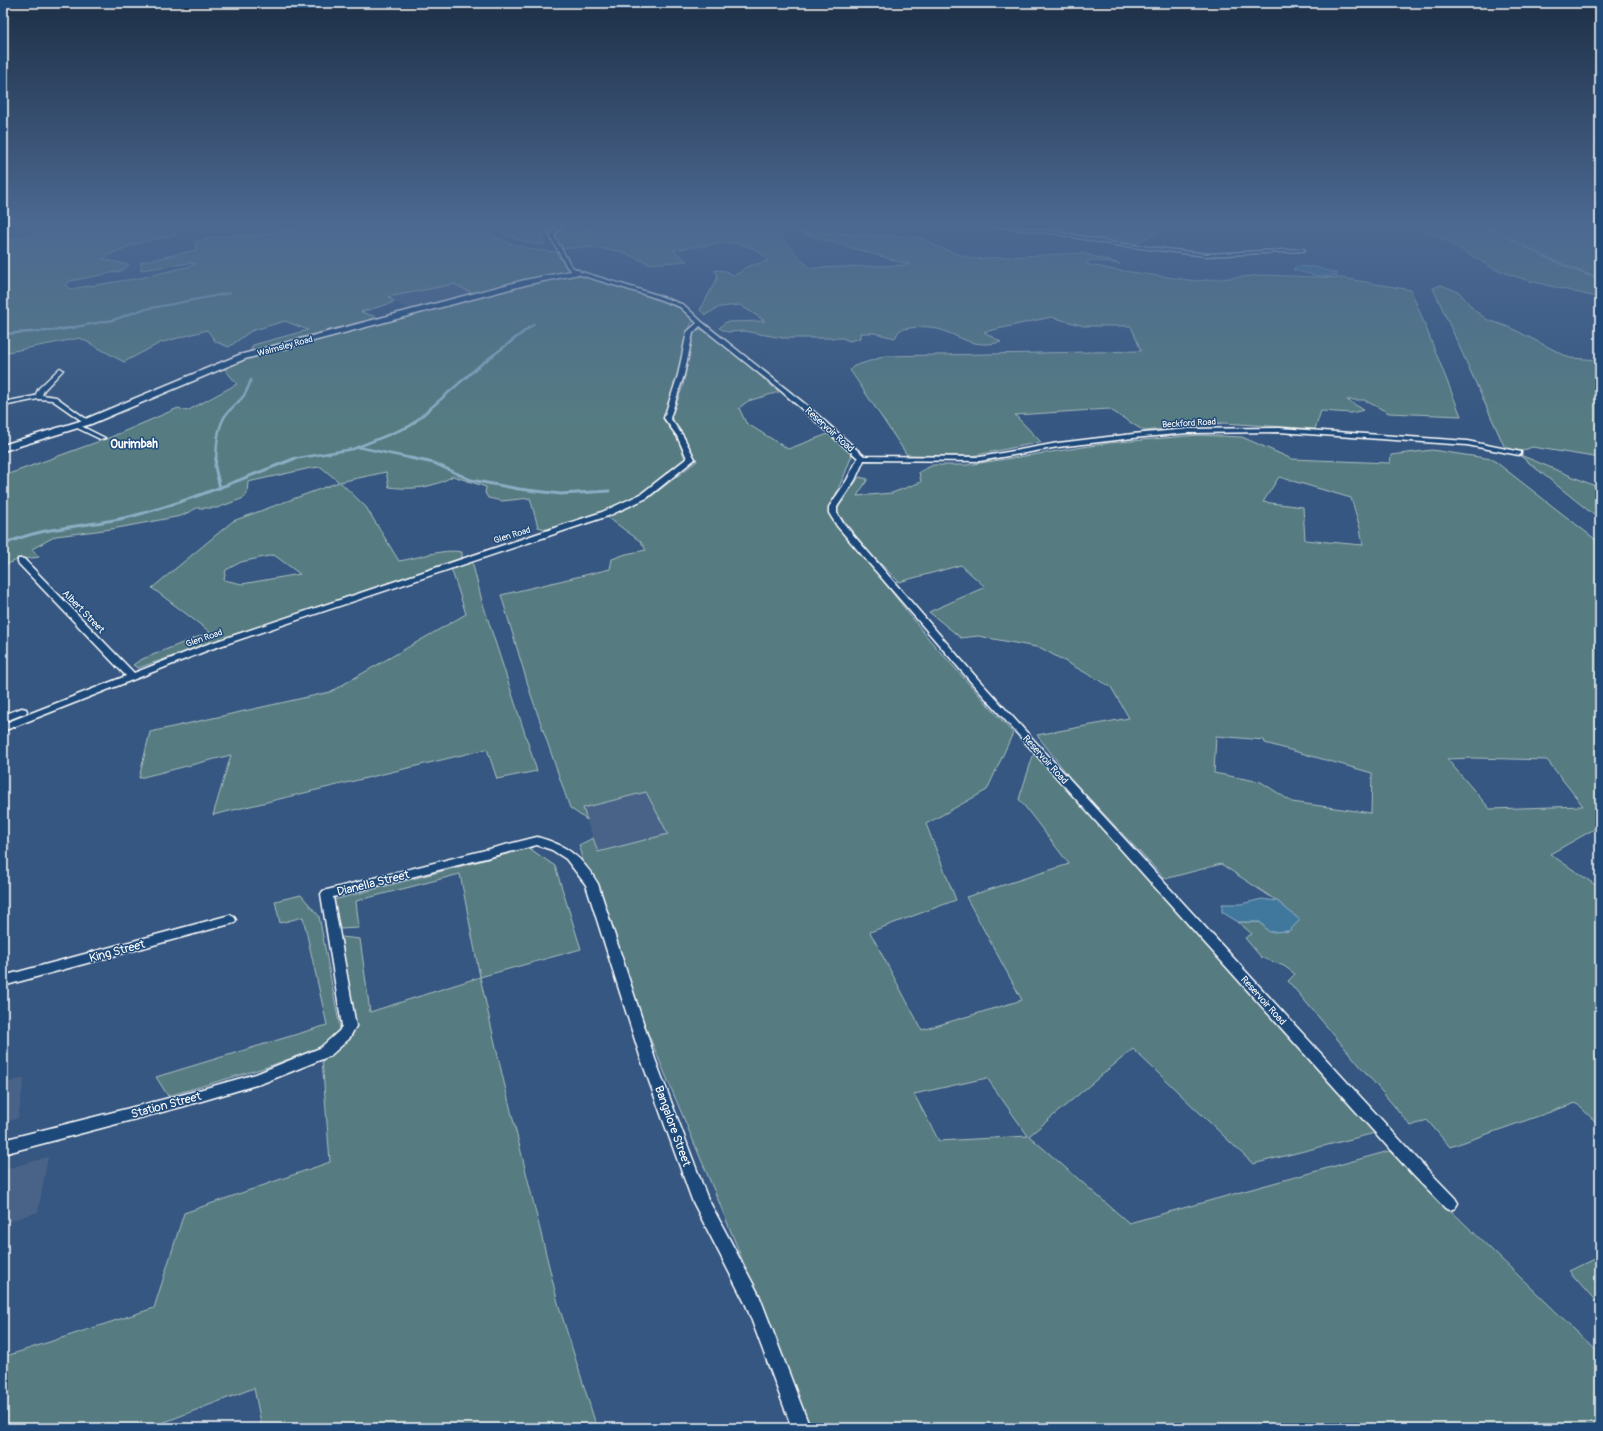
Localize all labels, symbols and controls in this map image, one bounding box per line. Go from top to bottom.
street label: Walmsley Road [256,334,314,359]
street label: Reservoir Road [802,405,856,455]
street label: Beckford Road [1162,417,1216,430]
district label: Ourimbah [110,437,158,452]
street label: Glen Road [492,525,532,546]
street label: Albert Street [60,588,108,637]
street label: Glen Road [184,627,224,650]
street label: Reservoir Road [1020,733,1070,787]
street label: Dianella Street [335,867,411,900]
street label: King Street [88,937,147,966]
street label: Reservoir Road [1238,974,1288,1028]
street label: Bangalore Street [651,1084,694,1169]
street label: Station Street [129,1089,203,1122]

